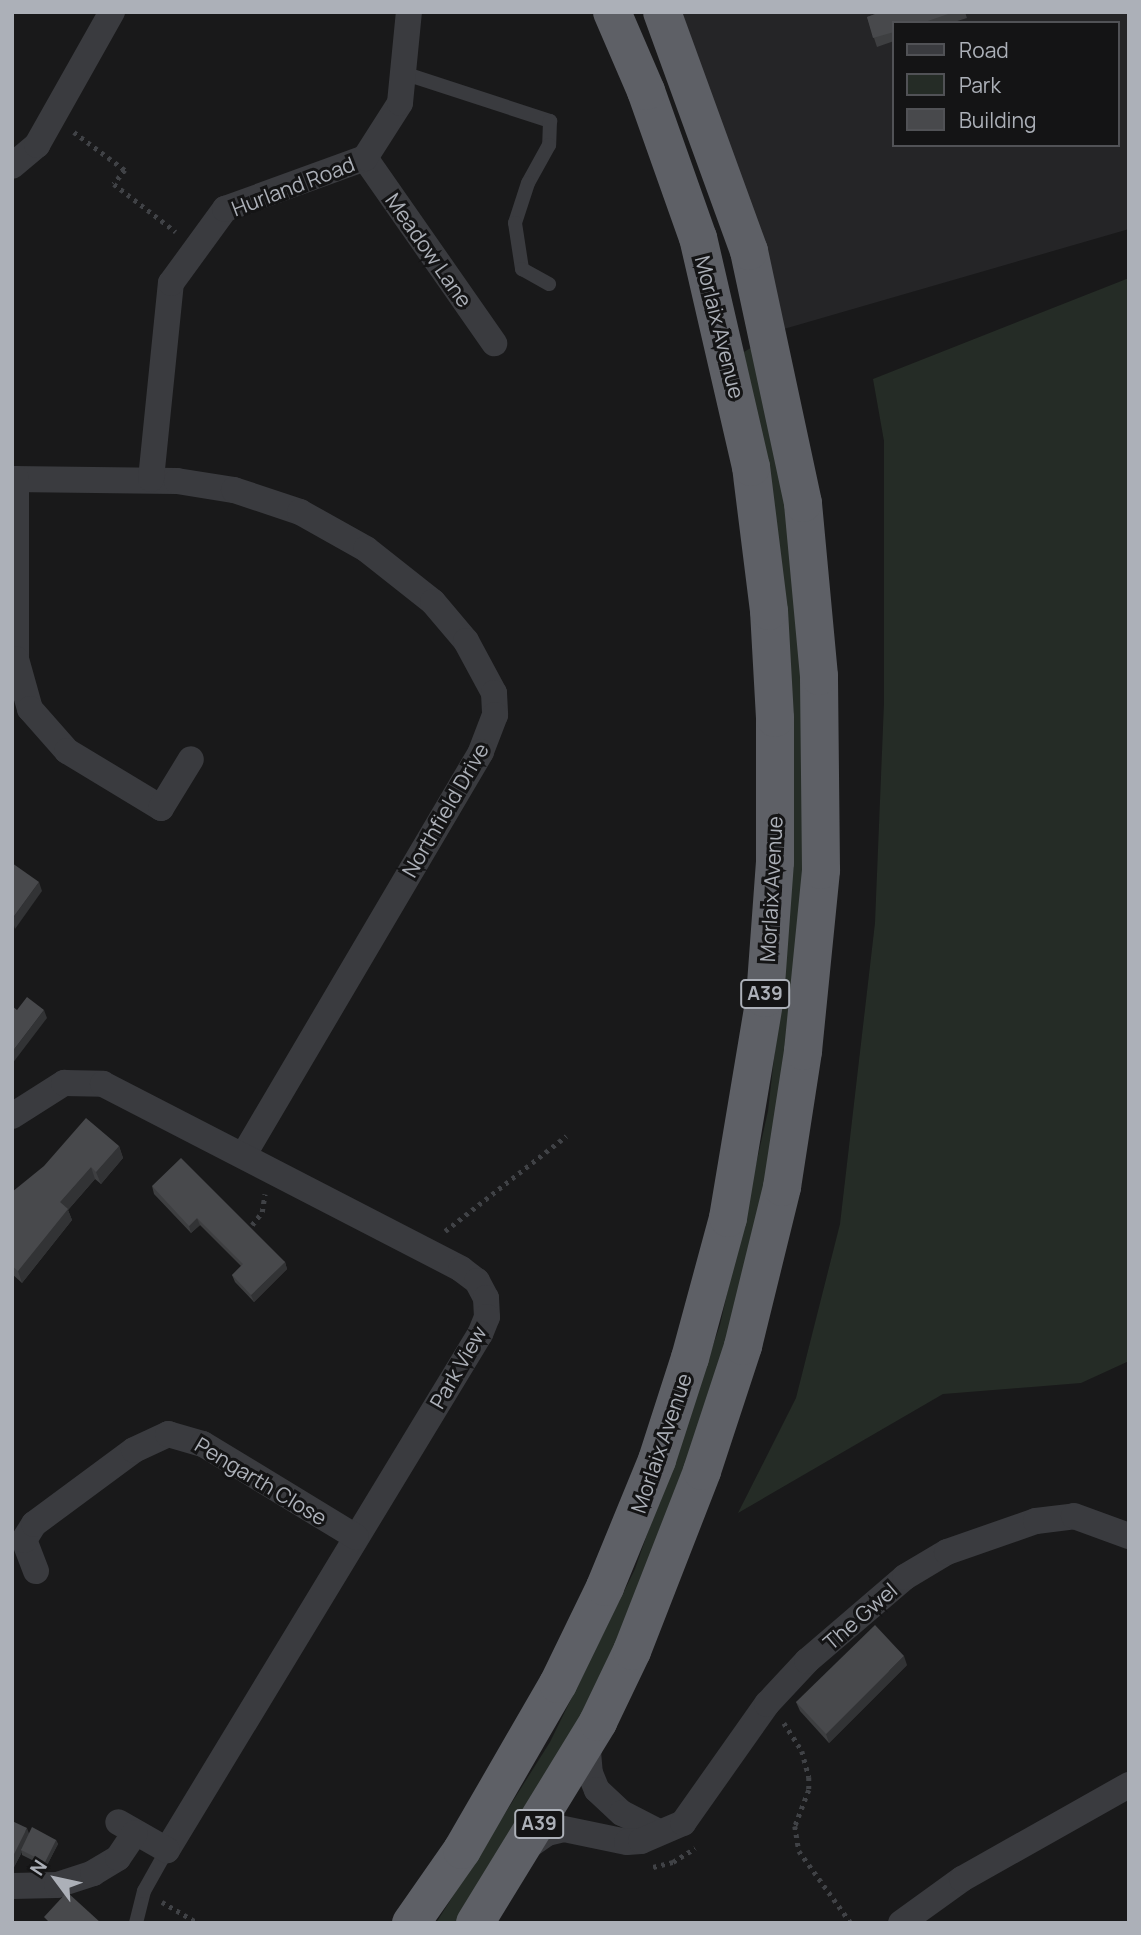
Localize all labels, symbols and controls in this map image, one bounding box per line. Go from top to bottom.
legend [892,21,1120,147]
text: Road [959,36,1009,64]
text: Park [959,71,1001,99]
text: Building [959,106,1036,134]
street label: Hurland Road [228,151,358,221]
street label: Meadow Lane [380,188,478,312]
street label: Morlaix Avenue [690,253,750,401]
street label: Northfield Drive [396,738,494,882]
street label: Morlaix Avenue [755,815,787,963]
road number: A39 [739,978,791,1010]
street label: Park View [424,1321,492,1413]
street label: Morlaix Avenue [625,1370,697,1516]
street label: Pengarth Close [191,1432,331,1530]
street label: The Gwel [818,1577,902,1655]
road number: A39 [513,1808,565,1840]
north arrow [21,1844,91,1914]
text: N [24,1855,53,1880]

